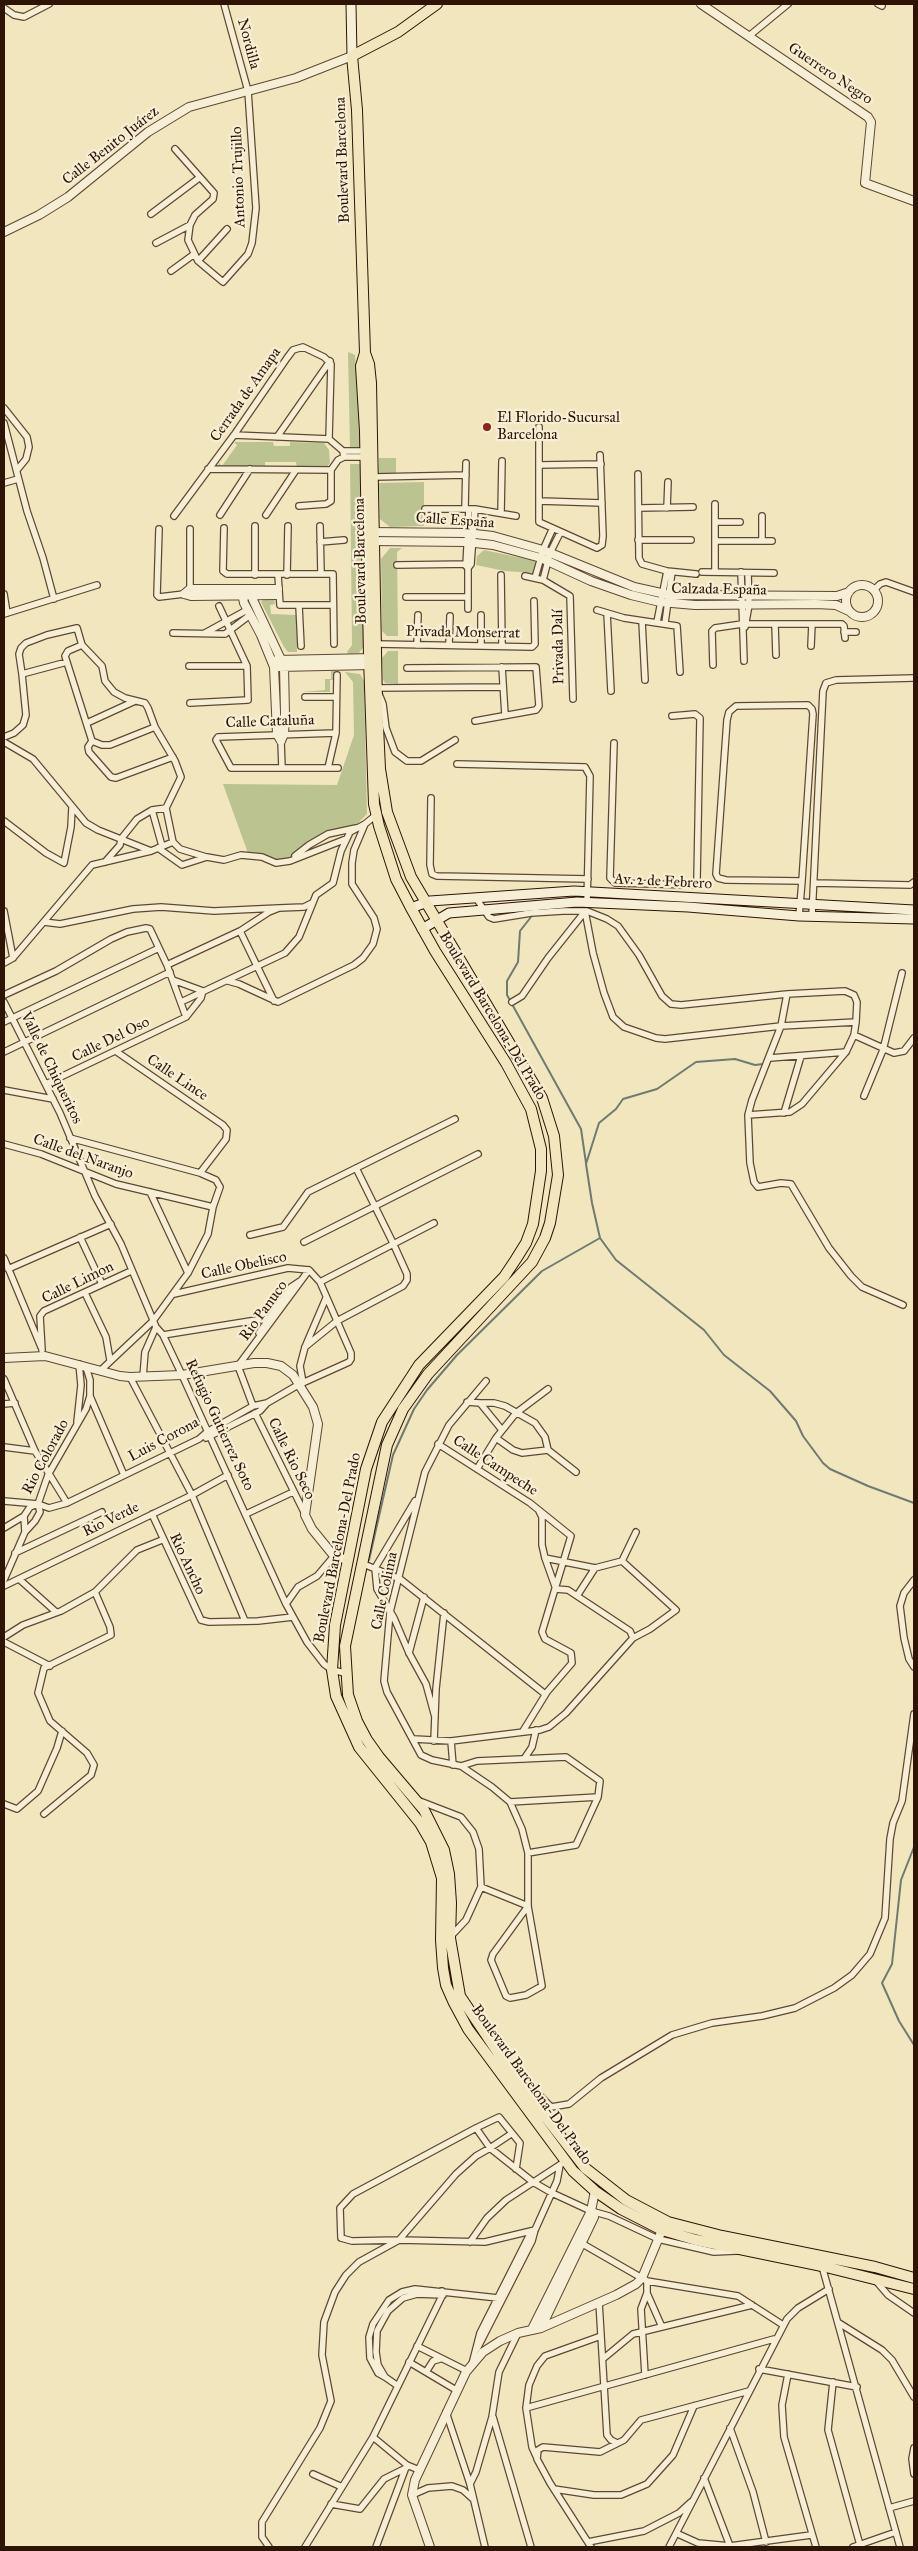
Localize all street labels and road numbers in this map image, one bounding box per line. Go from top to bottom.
street label: Nordilla [233,17,263,71]
street label: Guerrero Negro [784,39,876,109]
street label: Boulevard Barcelona [332,97,354,223]
street label: Calle Benito Juárez [59,103,163,189]
street label: Antonio Trujillo [228,126,250,228]
street label: Cerrada de Amapa [207,344,285,446]
street label: Boulevard Barcelona [351,498,371,624]
street label: Calle España [415,509,495,533]
street label: Calzada España [671,580,767,600]
street label: Privada Dalí [549,609,569,685]
street label: Privada Monserrat [406,623,520,643]
street label: Calle Cataluña [225,711,315,733]
street label: Av. 2 de Febrero [614,870,712,894]
street label: Boulevard Barcelona-Del Prado [435,929,549,1103]
street label: Valle de Chiqueritos [16,1009,86,1127]
street label: Calle Del Oso [69,1013,153,1067]
street label: Calle Lince [143,1051,211,1105]
street label: Calle del Naranjo [30,1131,136,1183]
street label: Calle Obelisco [200,1248,288,1284]
street label: Calle Limon [39,1258,117,1308]
street label: Rio Panuco [236,1277,292,1345]
street label: Refugio Gutierrez Soto [181,1356,257,1494]
street label: Luis Corona [126,1414,202,1466]
street label: Calle Rio Seco [264,1415,318,1503]
street label: Rio Colorado [19,1417,73,1497]
street label: Calle Campeche [449,1432,541,1500]
street label: Boulevard Barcelona-Del Prado [311,1451,365,1645]
street label: Rio Verde [80,1499,142,1541]
street label: Rio Ancho [165,1530,209,1598]
street label: Calle Colima [368,1550,402,1632]
street label: Boulevard Barcelona-Del Prado [467,2002,595,2168]

